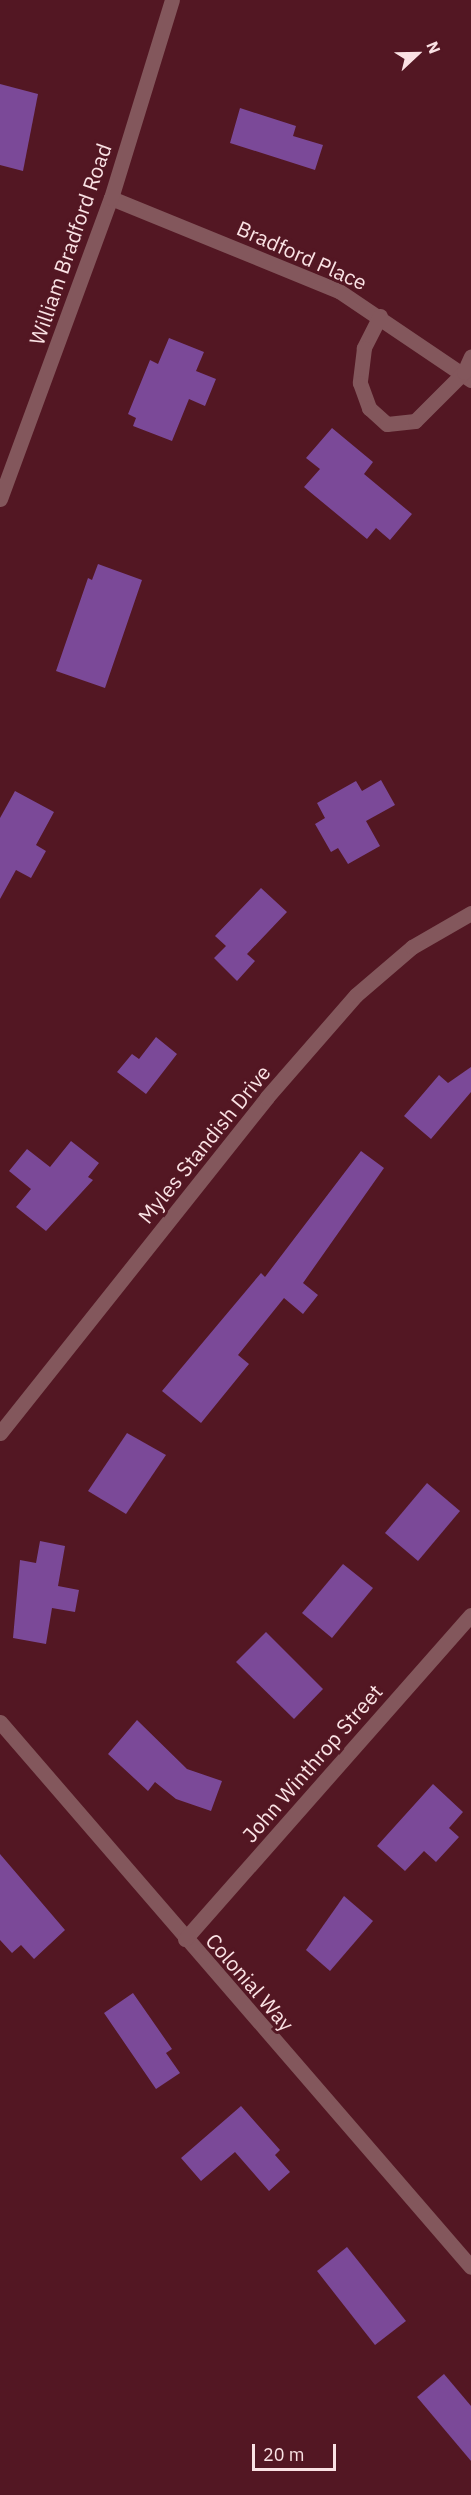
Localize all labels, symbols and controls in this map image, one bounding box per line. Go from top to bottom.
north arrow [387,24,447,84]
text: N [422,38,445,56]
street label: William Bradford Road [24,140,116,348]
street label: Bradford Place [233,215,371,295]
street label: Myles Standish Drive [133,1060,275,1228]
street label: John Winthrop Street [237,1679,387,1847]
street label: Colonial Way [201,1928,299,2036]
scale bar [255,2432,339,2470]
text: 20 m [263,2443,305,2466]

